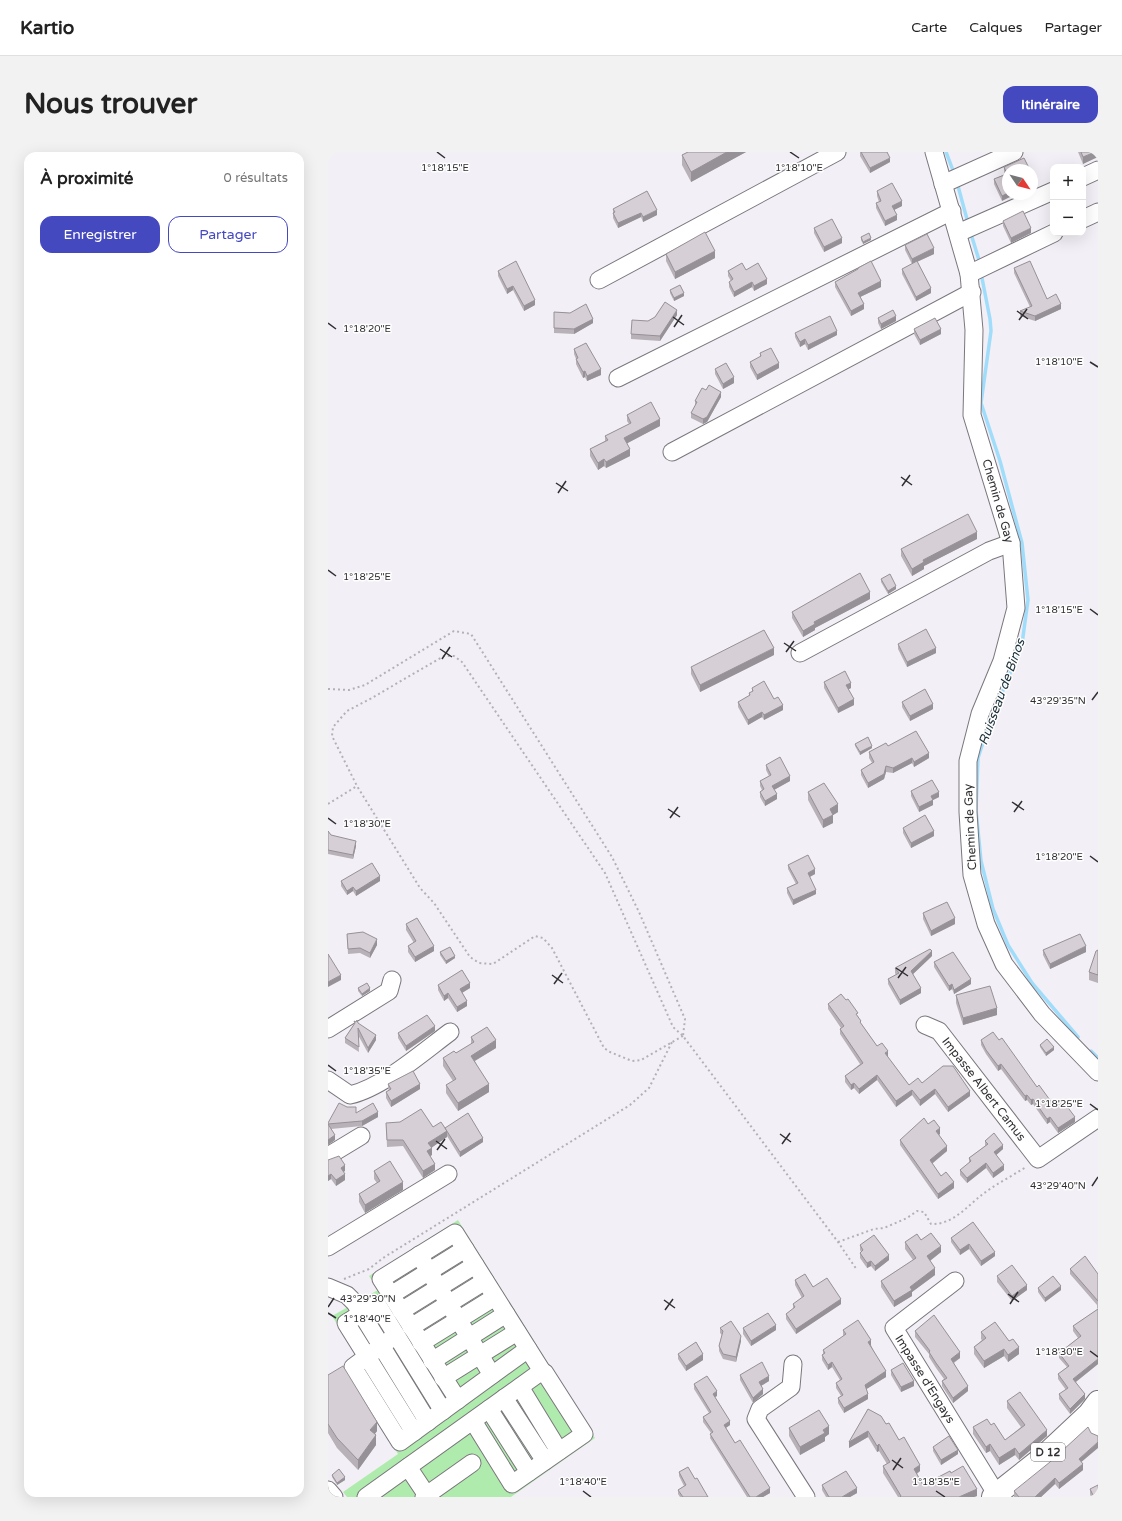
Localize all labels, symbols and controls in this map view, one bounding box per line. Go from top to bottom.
text: Kartio [20,17,74,39]
text: Carte [911,19,947,36]
text: Calques [969,19,1022,36]
text: Partager [1044,19,1102,36]
button: Itinéraire [1003,86,1098,123]
text: Nous trouver [24,87,197,121]
text: 1°18'15"E [421,162,469,174]
text: 1°18'10"E [775,162,823,174]
north arrow [1002,164,1038,200]
map controls [1050,164,1086,236]
button: + [1050,164,1086,200]
text: À proximité [40,168,133,189]
text: 0 résultats [224,170,288,186]
button: − [1050,200,1086,236]
button: Enregistrer [40,216,160,253]
button: Partager [168,216,288,253]
text: 1°18'20"E [343,323,391,335]
text: 1°18'10"E [1035,356,1083,368]
street label: Chemin de Gay [979,457,1017,545]
text: 1°18'25"E [343,571,391,583]
text: 1°18'15"E [1035,604,1083,616]
water label: Ruisseau de Binos [975,636,1029,747]
text: 43°29'35"N [1030,695,1086,707]
street label: Chemin de Gay [961,783,979,871]
text: 1°18'30"E [343,818,391,830]
text: 1°18'20"E [1035,851,1083,863]
street label: Impasse Albert Camus [939,1034,1029,1144]
text: 1°18'35"E [343,1065,391,1077]
text: 1°18'25"E [1035,1098,1083,1110]
text: 43°29'40"N [1030,1180,1086,1192]
text: 43°29'30"N [340,1293,396,1305]
text: 1°18'40"E [343,1313,391,1325]
street label: Impasse d'Engays [892,1332,958,1426]
text: 1°18'30"E [1035,1346,1083,1358]
road number: D 12 [1031,1443,1065,1461]
text: 1°18'40"E [559,1476,607,1488]
text: 1°18'35"E [912,1476,960,1488]

